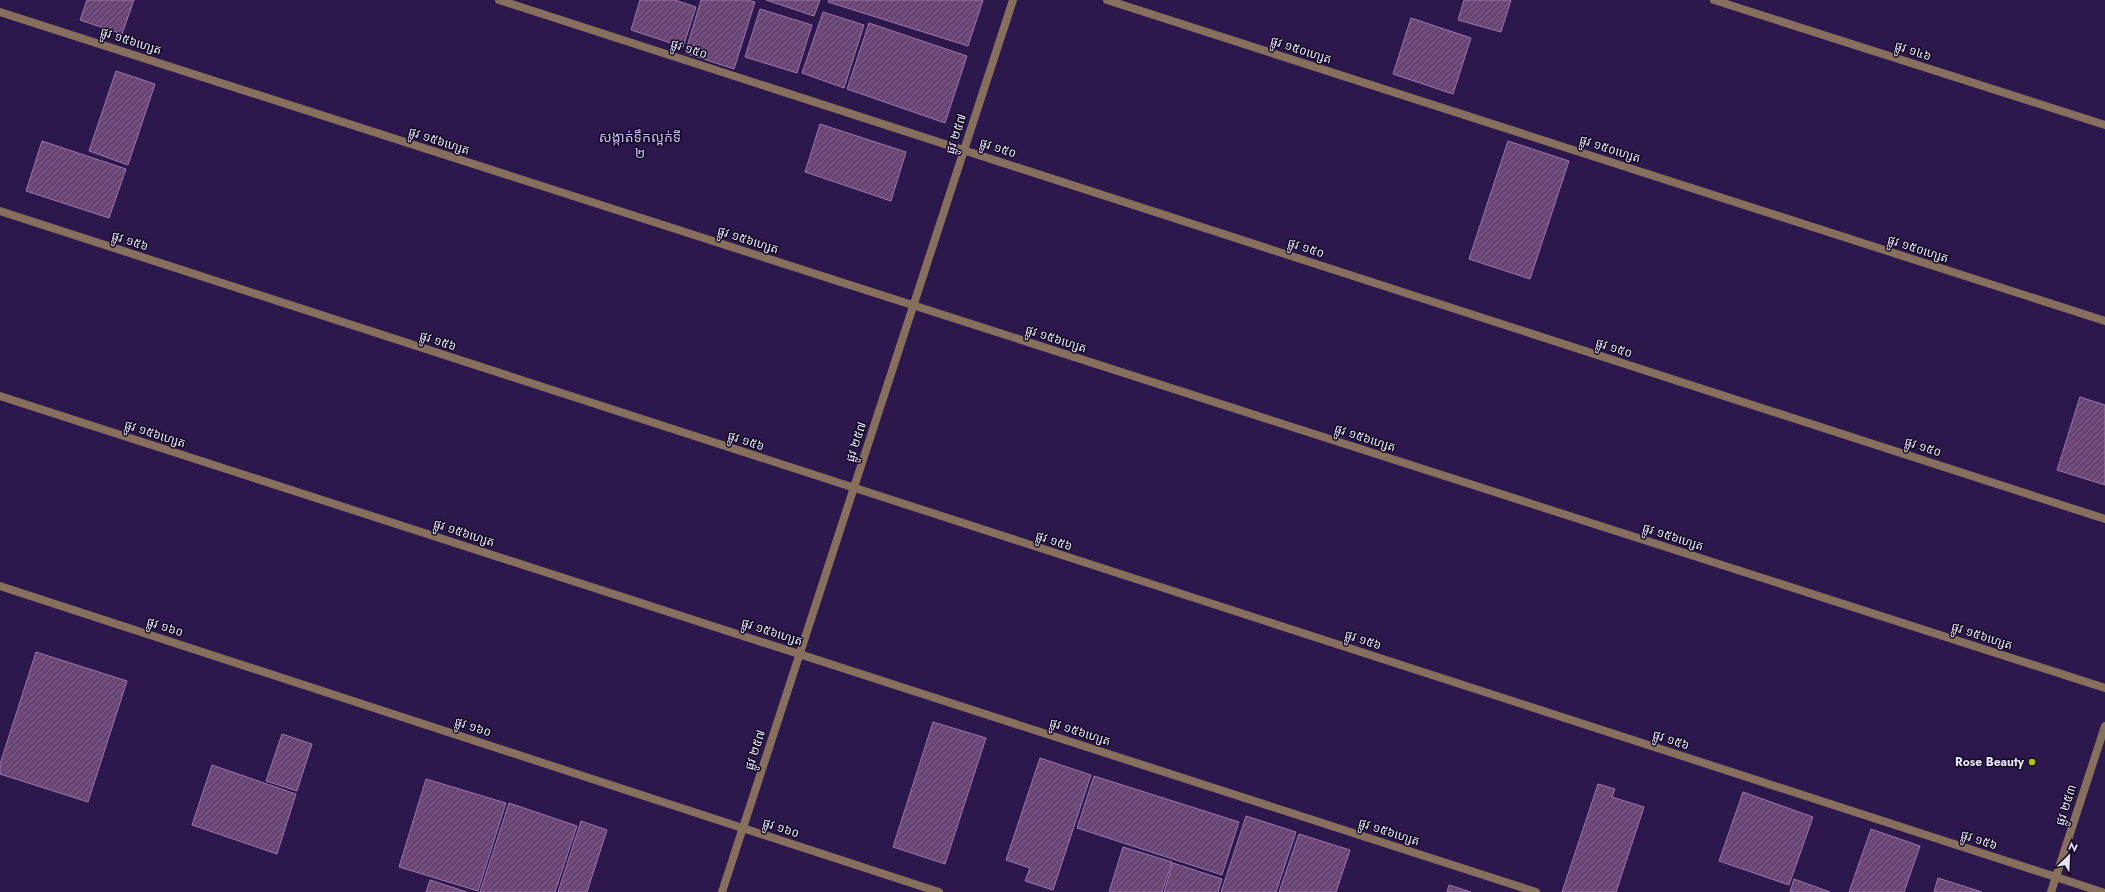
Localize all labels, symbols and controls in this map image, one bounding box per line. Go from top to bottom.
street label: ផ្លូវ ១៥៦ហ្សេត [97,23,164,61]
street label: ផ្លូវ ១៥០ហ្សេត [1267,32,1334,70]
street label: ផ្លូវ ១៥០ [668,35,710,65]
street label: ផ្លូវ ១៤៦ [1892,37,1934,67]
street label: ផ្លូវ ២៥៧ [941,112,972,157]
street label: ផ្លូវ ១៥៦ហ្សេត [405,123,472,161]
district label: សង្កាត់ទឹកល្អក់ទី ២ [599,127,681,163]
street label: ផ្លូវ ១៥០ហ្សេត [1576,131,1643,169]
street label: ផ្លូវ ១៥០ [977,134,1019,164]
street label: ផ្លូវ ១៥៦ហ្សេត [714,222,781,260]
street label: ផ្លូវ ១៥៦ [109,227,151,257]
street label: ផ្លូវ ១៥០ហ្សេត [1884,231,1951,269]
street label: ផ្លូវ ១៥០ [1285,234,1327,264]
street label: ផ្លូវ ១៥៦ហ្សេត [1022,321,1089,359]
street label: ផ្លូវ ១៥៦ [417,327,459,357]
street label: ផ្លូវ ១៥០ [1593,334,1635,364]
street label: ផ្លូវ ១៥៦ហ្សេត [121,416,188,454]
street label: ផ្លូវ ២៥៧ [841,420,872,465]
street label: ផ្លូវ ១៥៦ហ្សេត [1331,420,1398,458]
street label: ផ្លូវ ១៥៦ [725,427,767,457]
street label: ផ្លូវ ១៥០ [1902,433,1944,463]
street label: ផ្លូវ ១៥៦ហ្សេត [430,515,497,553]
street label: ផ្លូវ ១៥៦ហ្សេត [1639,519,1706,557]
street label: ផ្លូវ ១៥៦ [1033,527,1075,557]
street label: ផ្លូវ ១៦០ [144,613,186,643]
street label: ផ្លូវ ១៥៦ហ្សេត [738,614,805,652]
street label: ផ្លូវ ១៥៦ហ្សេត [1948,618,2015,656]
street label: ផ្លូវ ១៥៦ [1342,626,1384,656]
street label: ផ្លូវ ១៦០ [452,713,494,743]
street label: ផ្លូវ ១៥៦ហ្សេត [1046,714,1113,752]
street label: ផ្លូវ ១៥៦ [1650,726,1692,756]
street label: ផ្លូវ ២៥៧ [740,728,771,773]
place label: Rose Beauty [1955,753,2025,771]
marker: Rose Beauty [2027,757,2037,767]
street label: ផ្លូវ ២៥៣ [2051,782,2083,828]
street label: ផ្លូវ ១៦០ [760,814,802,844]
street label: ផ្លូវ ១៥៦ហ្សេត [1355,814,1422,852]
street label: ផ្លូវ ១៥៦ [1958,826,2000,856]
north arrow [2049,836,2089,876]
text: N [2066,838,2080,856]

